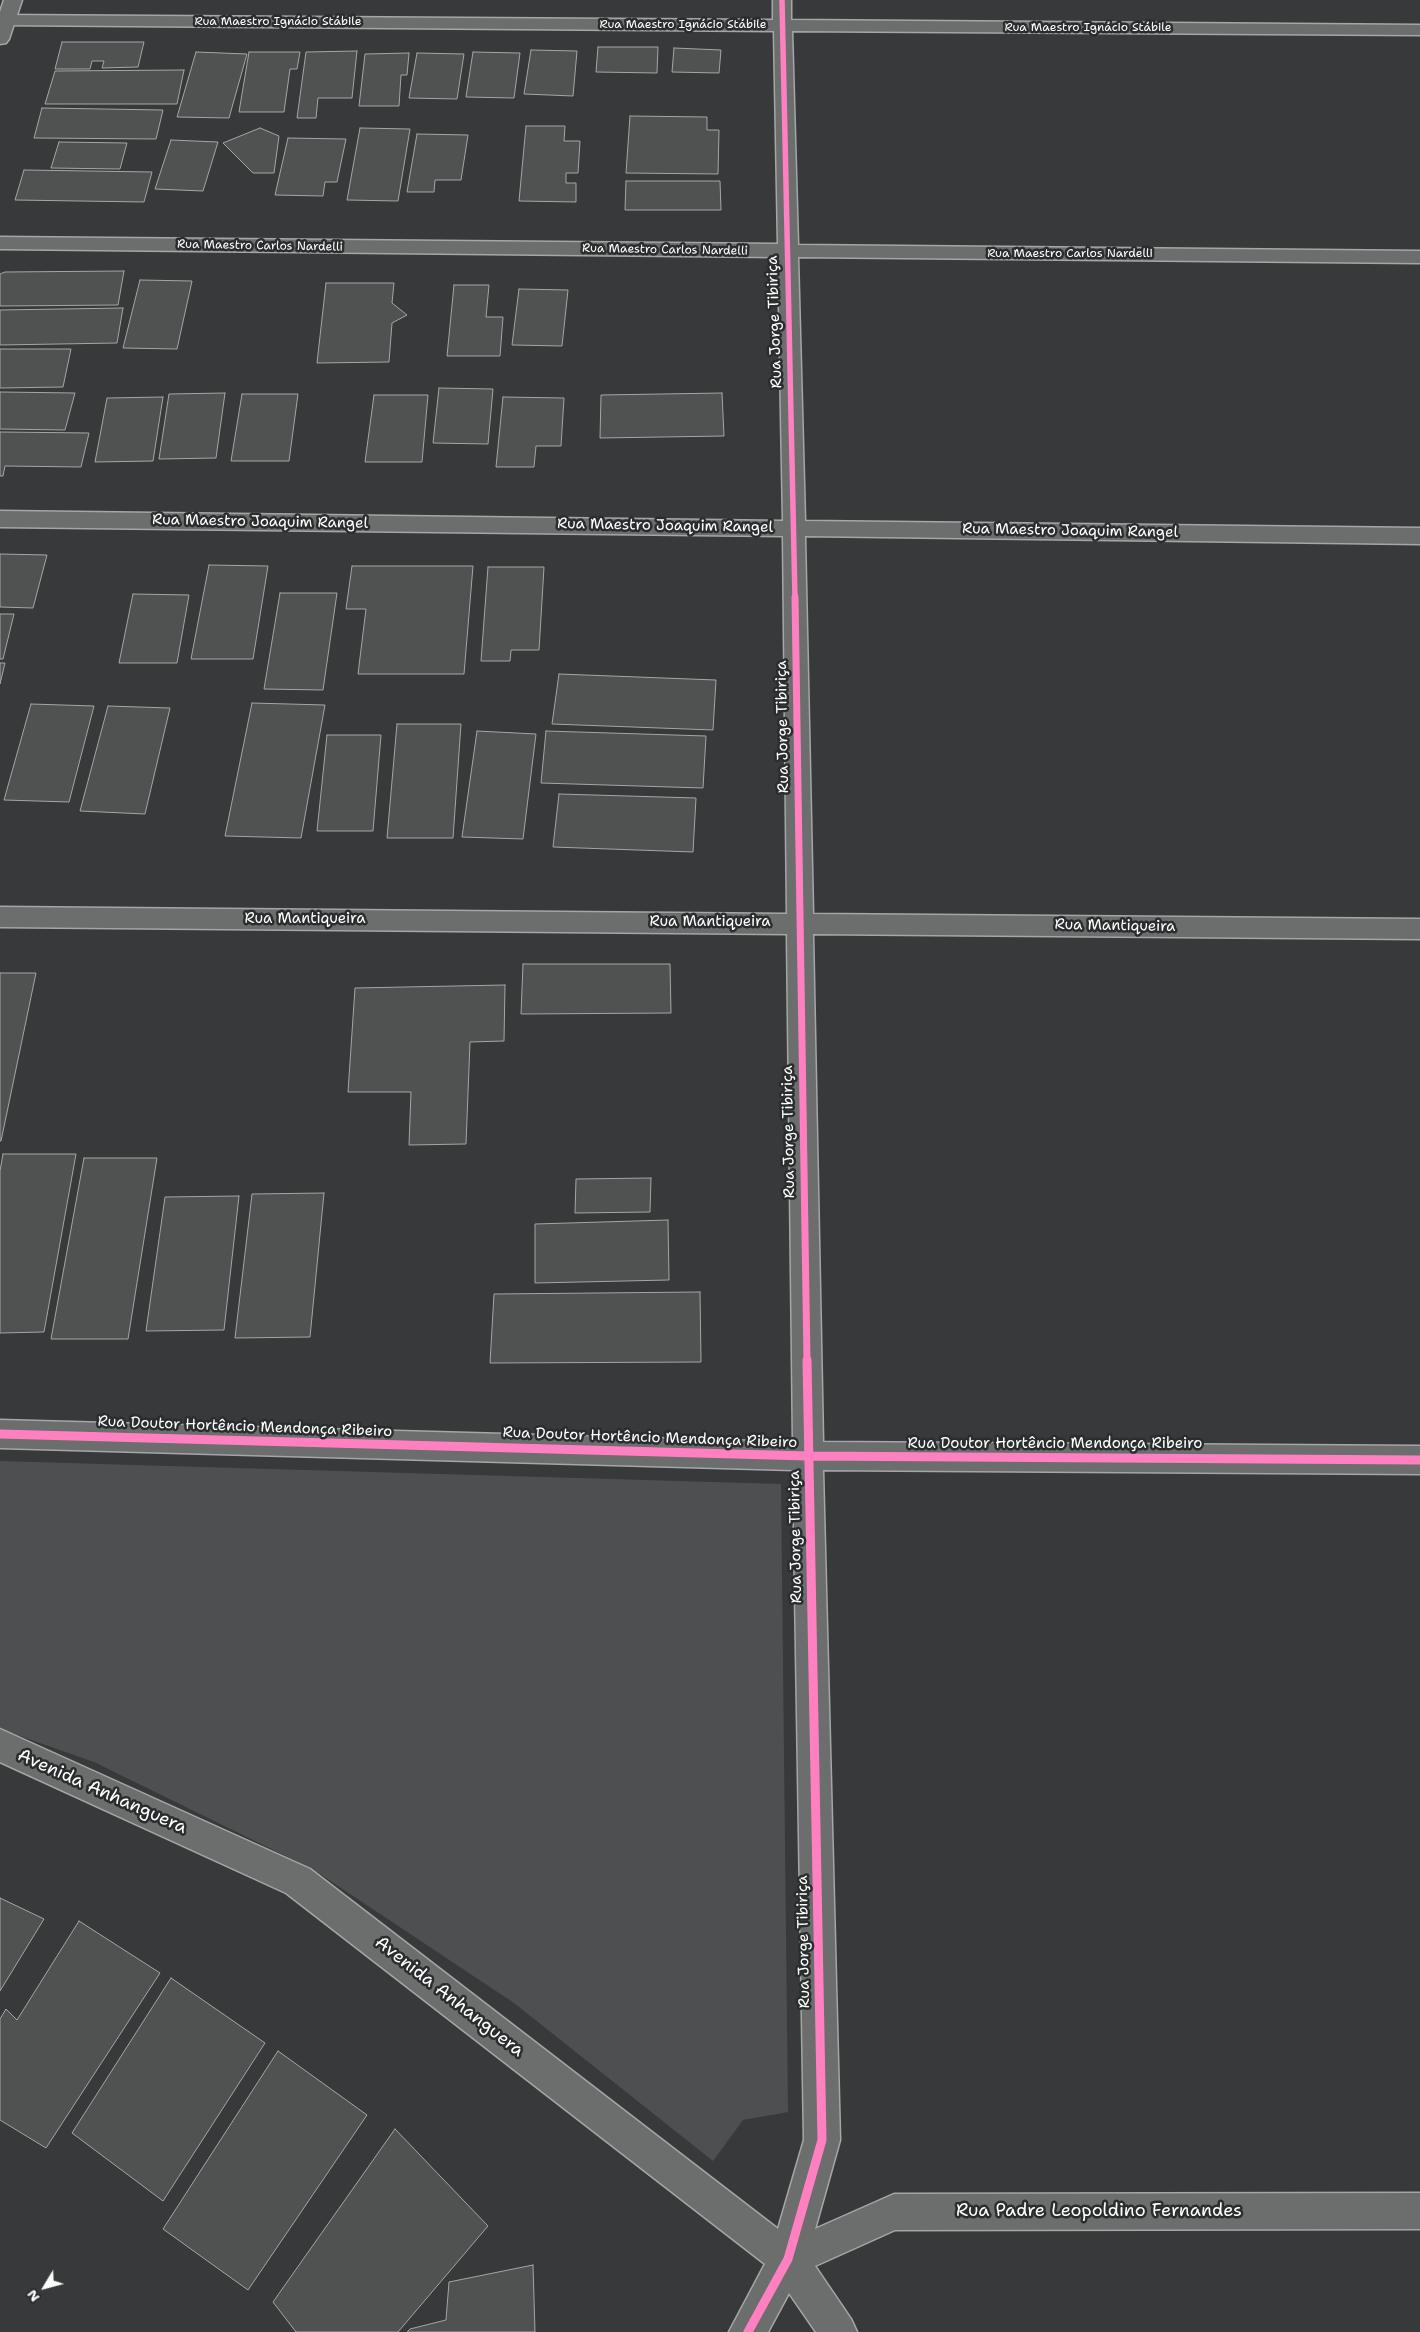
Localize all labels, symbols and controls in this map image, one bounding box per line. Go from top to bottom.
street label: Rua Maestro Ignácio Stábile [194,15,362,29]
street label: Rua Maestro Ignácio Stábile [599,18,767,32]
street label: Rua Maestro Ignácio Stábile [1004,21,1172,35]
street label: Rua Maestro Carlos Nardelli [177,237,343,255]
street label: Rua Maestro Carlos Nardelli [582,241,748,259]
street label: Rua Maestro Carlos Nardelli [987,247,1153,261]
street label: Rua Jorge Tibiriça [764,255,786,389]
street label: Rua Maestro Joaquim Rangel [152,511,368,533]
street label: Rua Maestro Joaquim Rangel [557,515,773,537]
street label: Rua Maestro Joaquim Rangel [962,520,1178,542]
street label: Rua Jorge Tibiriça [773,660,793,794]
street label: Rua Mantiqueira [245,910,365,928]
street label: Rua Mantiqueira [650,913,770,931]
street label: Rua Mantiqueira [1054,916,1176,936]
street label: Rua Jorge Tibiriça [779,1065,799,1199]
street label: Rua Doutor Hortêncio Mendonça Ribeiro [97,1413,393,1441]
street label: Rua Doutor Hortêncio Mendonça Ribeiro [502,1424,798,1452]
street label: Rua Doutor Hortêncio Mendonça Ribeiro [908,1435,1202,1453]
street label: Rua Jorge Tibiriça [786,1470,806,1604]
street label: Avenida Anhanguera [14,1745,190,1839]
street label: Rua Jorge Tibiriça [794,1875,814,2009]
street label: Avenida Anhanguera [370,1932,528,2062]
street label: Rua Padre Leopoldino Fernandes [956,2200,1242,2222]
north arrow [20,2262,70,2312]
text: N [22,2286,44,2306]

